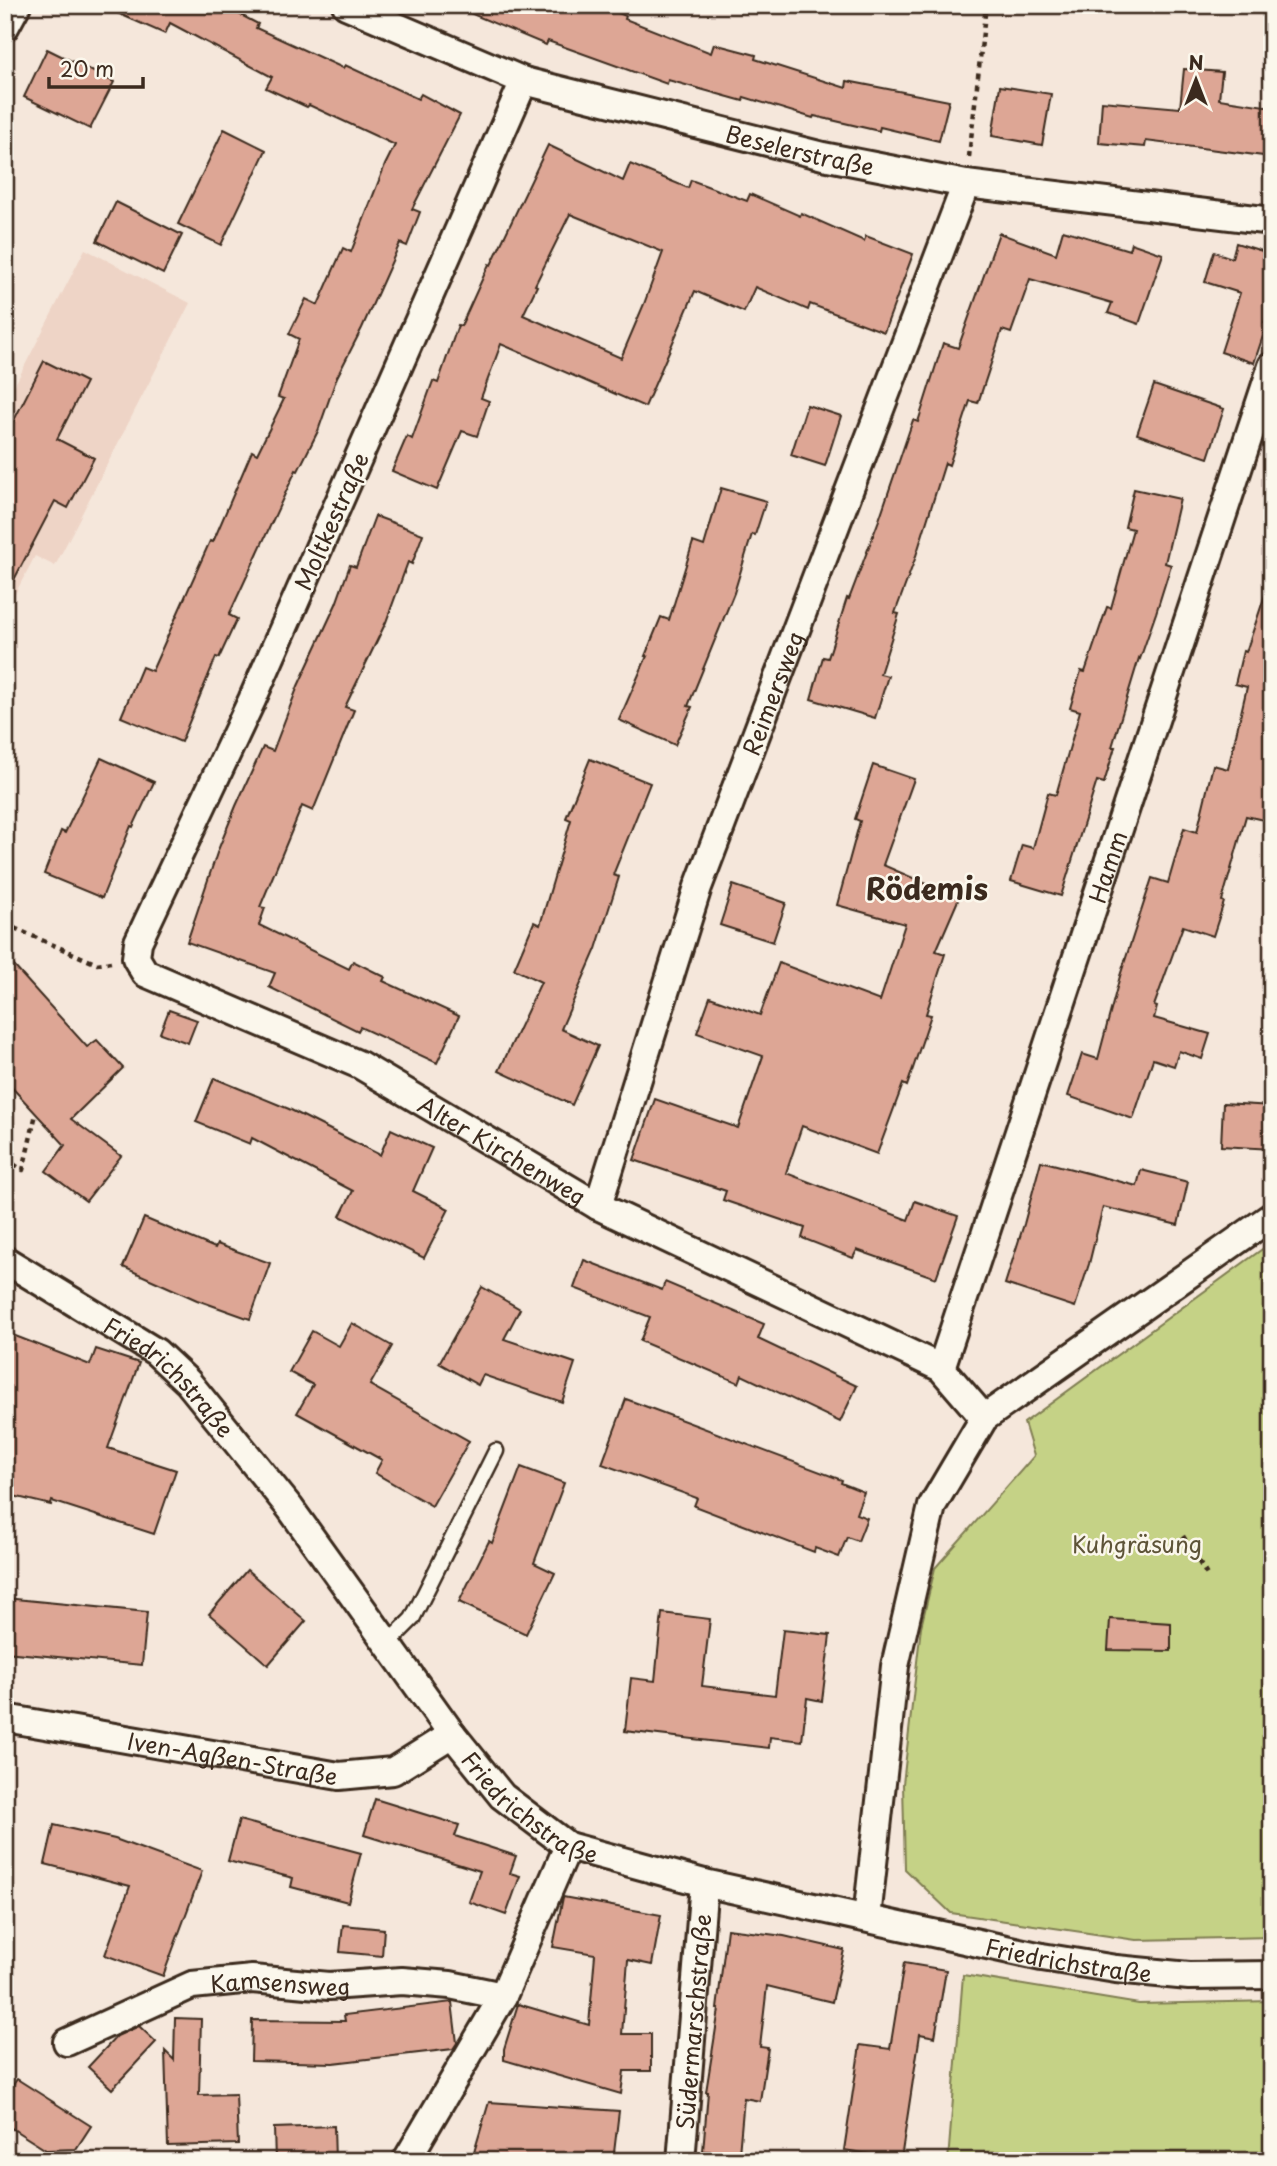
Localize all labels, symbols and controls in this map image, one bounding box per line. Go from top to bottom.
scale bar [49,46,144,90]
north arrow [1162,46,1232,116]
text: N [1188,48,1204,76]
text: 20 m [60,52,114,84]
street label: Beselerstraße [722,115,877,183]
street label: Moltkestraße [285,446,377,596]
street label: Reimersweg [732,626,812,760]
street label: Hamm [1078,826,1135,907]
district label: Rödemis [866,865,988,910]
street label: Alter Kirchenweg [412,1086,593,1213]
street label: Friedrichstraße [98,1307,243,1445]
park label: Kuhgräsung [1072,1526,1202,1561]
street label: Iven-Agßen-Straße [125,1722,340,1793]
street label: Friedrichstraße [454,1743,602,1871]
street label: Südermarschstraße [666,1912,719,2131]
street label: Friedrichstraße [982,1928,1153,1990]
street label: Kamsensweg [209,1961,351,2004]

